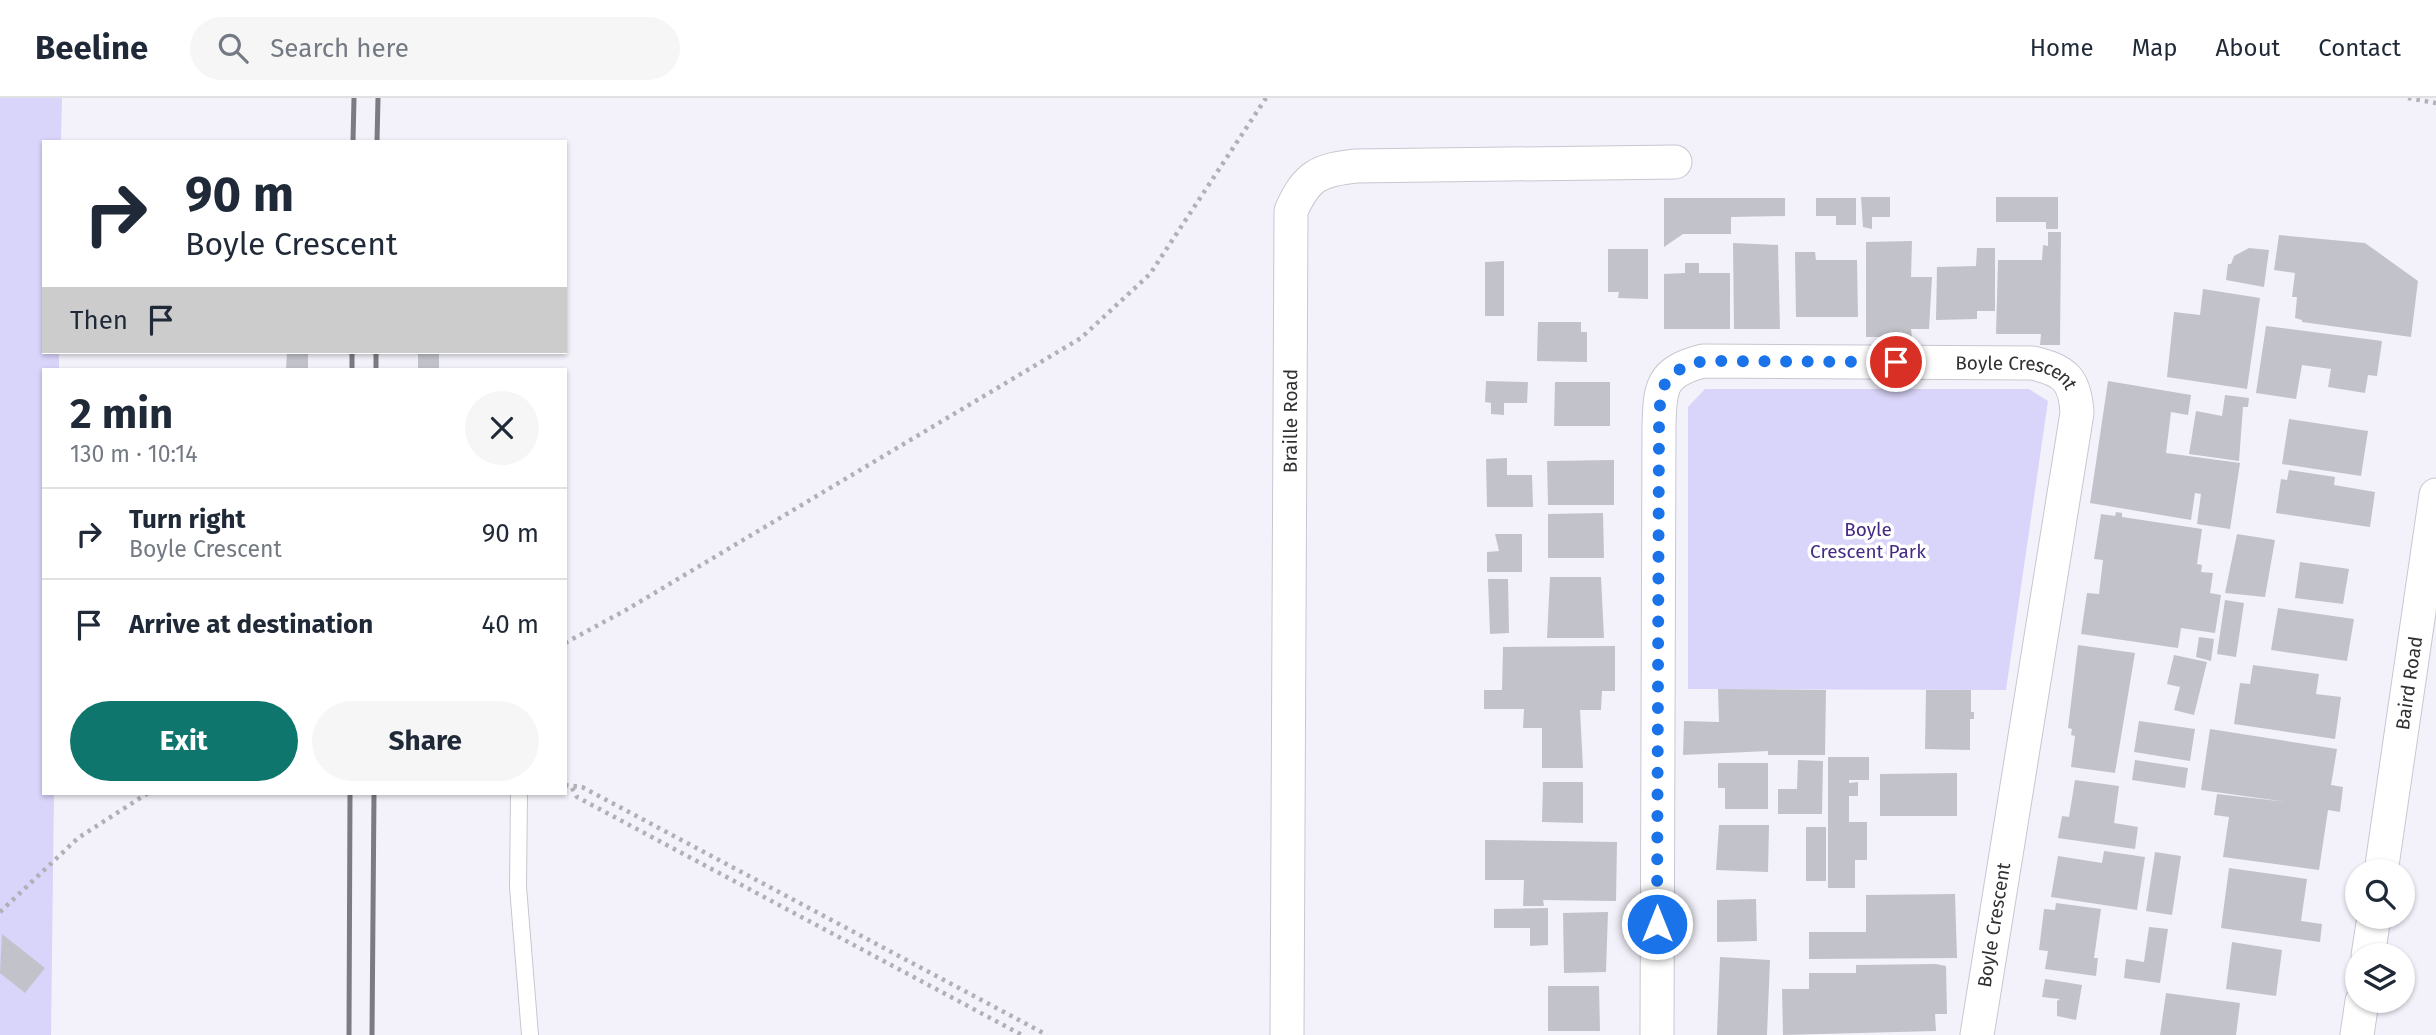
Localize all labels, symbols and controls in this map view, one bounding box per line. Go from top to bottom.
search box [190,17,680,80]
text: Beeline [35,28,148,68]
icon: search [214,29,252,67]
text: Search here [270,33,409,64]
text: Home [2030,34,2094,62]
text: Map [2132,34,2178,62]
text: About [2216,34,2280,62]
text: Contact [2318,34,2401,62]
text: 90 m [185,165,294,224]
icon: right [70,168,161,259]
text: Boyle Crescent [185,225,398,263]
icon: arrive [142,301,180,339]
text: Then [70,305,128,336]
pin [1866,332,1926,392]
icon: arrive [1877,343,1915,381]
street label: Boyle Crescent [1955,351,2083,393]
street label: Braille Road [1278,369,1302,473]
text: 2 min [70,389,173,439]
button: close [465,391,539,465]
text: 130 m · 10:14 [70,440,197,468]
text: Turn right [129,504,246,535]
icon: right [70,515,108,553]
text: 90 m [482,518,539,549]
park label: Boyle Crescent Park [1810,518,1926,563]
text: Boyle Crescent [129,535,282,563]
icon: arrive [70,606,108,644]
text: Arrive at destination [129,609,373,640]
text: 40 m [481,609,539,640]
street label: Baird Road [2390,635,2427,731]
button: Exit [70,701,298,781]
button: Share [312,701,539,781]
map controls [2345,859,2415,1013]
button: search [2345,859,2415,929]
street label: Boyle Crescent [1973,861,2015,989]
position arrow [1620,887,1694,961]
button: layers [2345,943,2415,1013]

